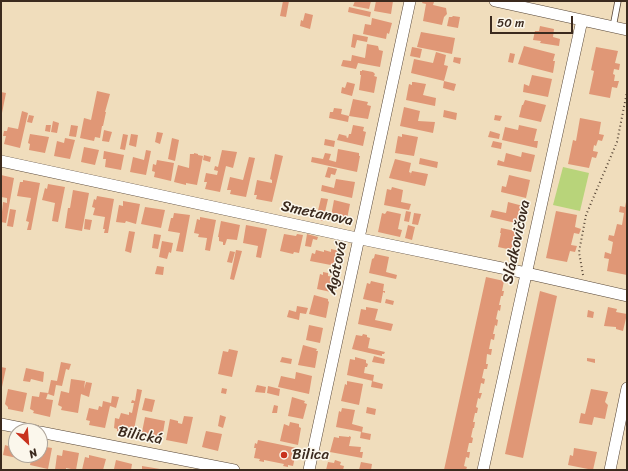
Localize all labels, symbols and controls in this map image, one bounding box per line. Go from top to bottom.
scale bar [492,8,575,34]
text: 50 m [497,12,524,34]
street label: Smetanova [280,198,354,230]
street label: Sládkovičova [499,198,535,286]
street label: Agátová [323,240,351,296]
north arrow [8,423,48,463]
street label: Bilická [116,423,164,449]
text: N [25,443,41,464]
place label: Bilica [292,446,329,464]
marker: Bilica [279,450,289,460]

